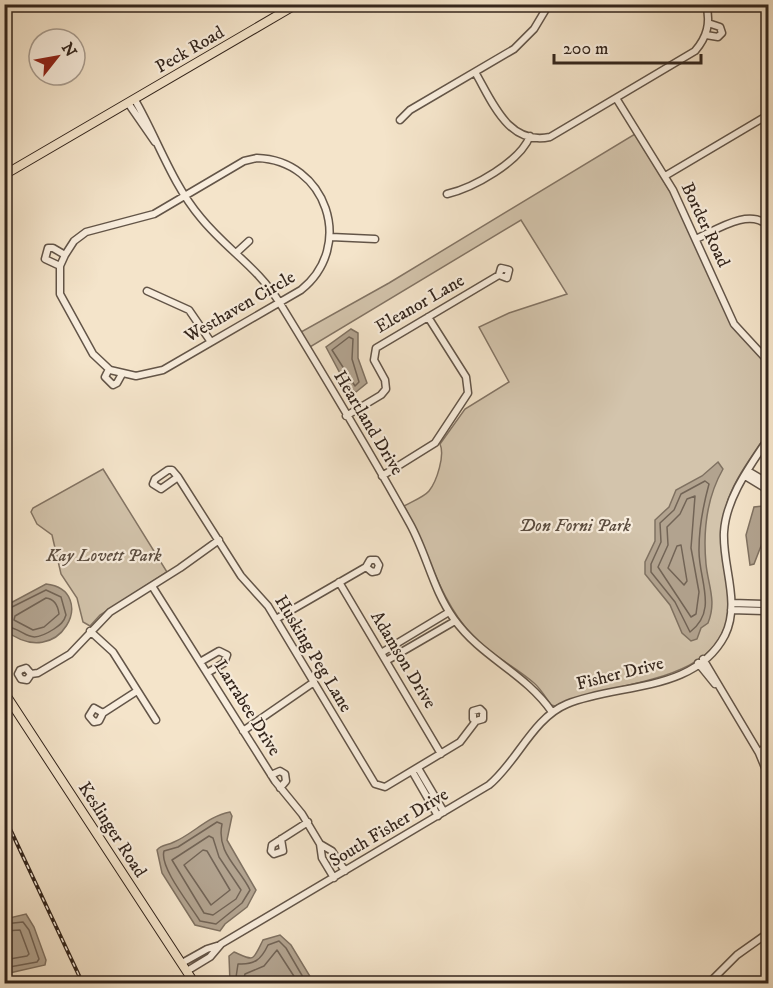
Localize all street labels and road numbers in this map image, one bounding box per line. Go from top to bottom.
street label: Peck Road [152,22,228,78]
street label: Border Road [676,179,734,271]
street label: Westhaven Circle [180,266,299,348]
street label: Eleanor Lane [372,270,468,338]
street label: Heartland Drive [328,367,408,479]
street label: Husking Peg Lane [269,591,357,717]
street label: Adamson Drive [365,607,441,713]
street label: Fisher Drive [574,653,666,695]
street label: Larrabee Drive [209,656,285,760]
street label: Keslinger Road [73,778,151,882]
street label: South Fisher Drive [325,784,453,872]

